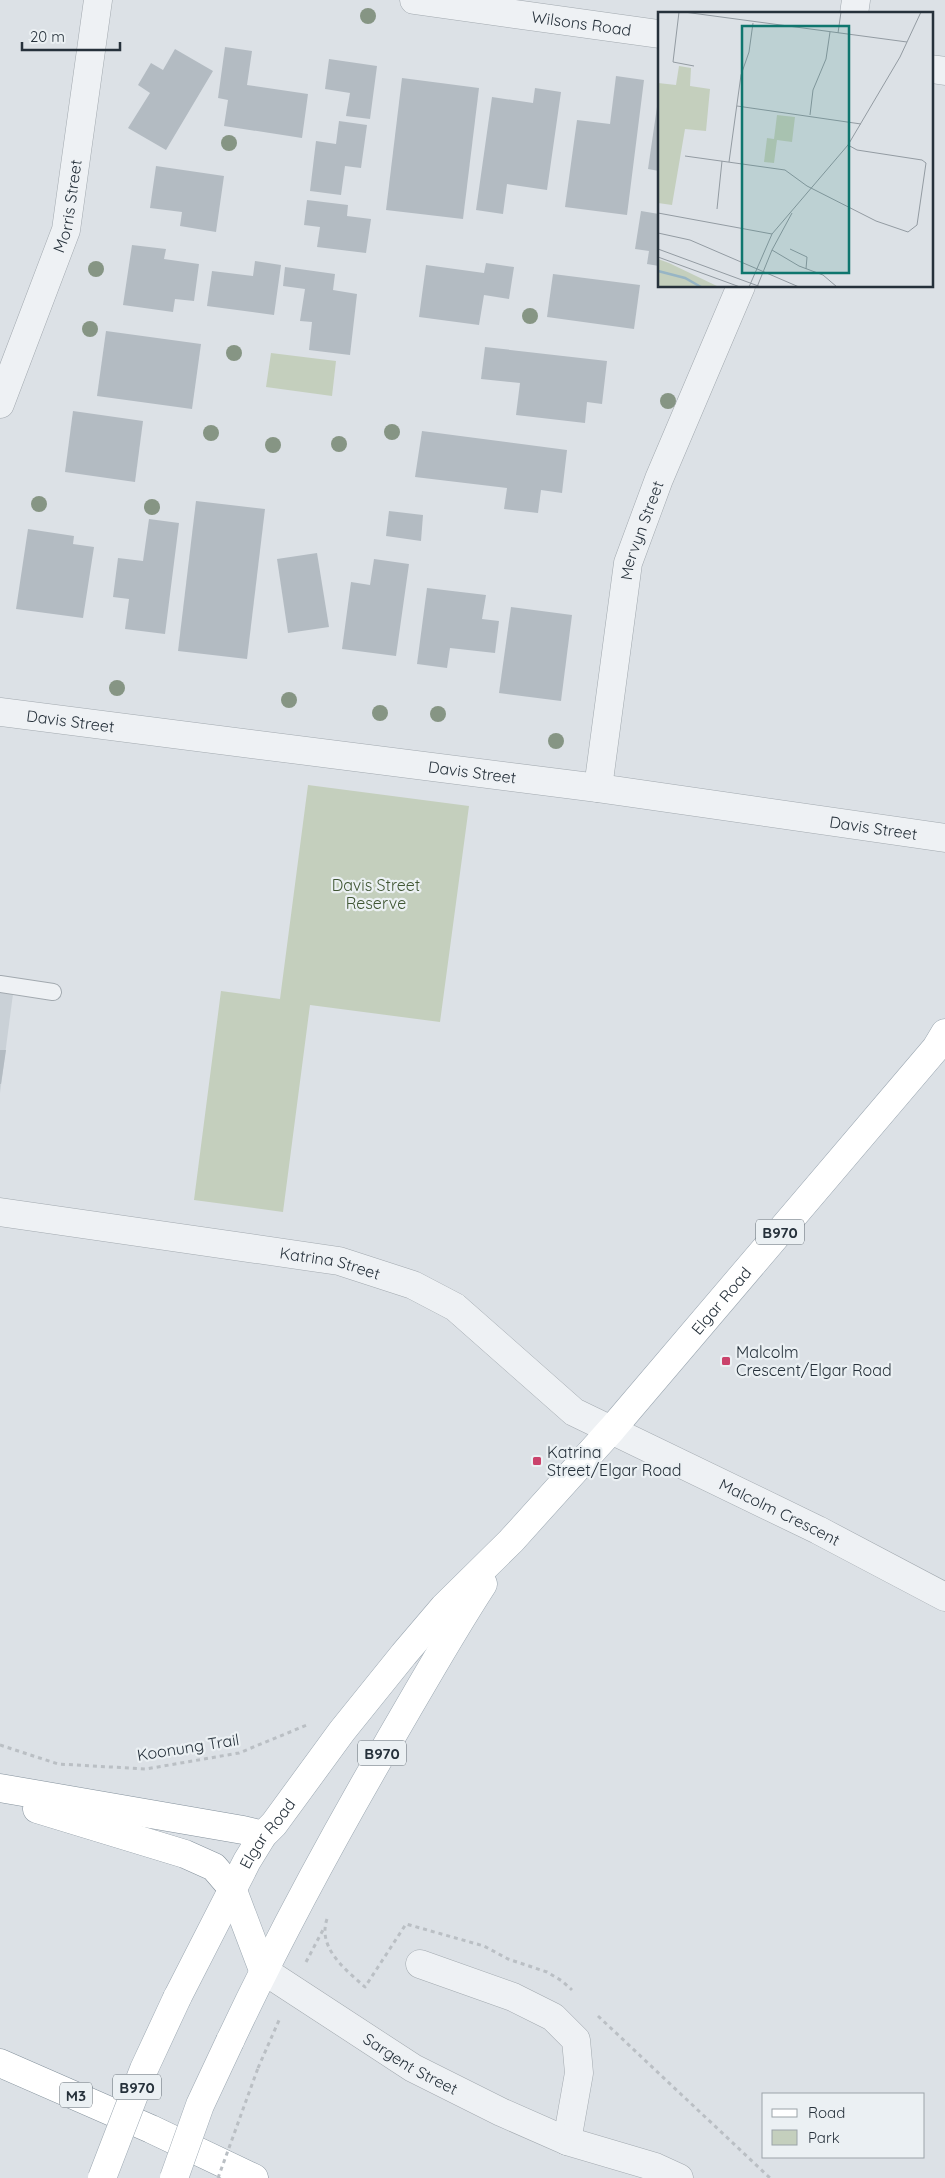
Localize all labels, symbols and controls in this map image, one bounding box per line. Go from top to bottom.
street label: Wilsons Road [530,6,633,40]
inset map [658,12,932,288]
scale bar [22,20,120,52]
text: 20 m [30,27,65,46]
street label: Morris Street [48,158,86,255]
street label: Mervyn Street [616,478,668,581]
street label: Davis Street [25,705,116,736]
street label: Davis Street [427,757,517,788]
street label: Davis Street [828,811,919,844]
park label: Davis Street Reserve [332,875,420,913]
road number: B970 [756,1220,804,1244]
street label: Katrina Street [278,1243,383,1284]
street label: Elgar Road [687,1263,755,1339]
place label: Malcolm Crescent/Elgar Road [736,1342,892,1380]
marker: Malcolm Crescent/Elgar Road [720,1355,732,1367]
place label: Katrina Street/Elgar Road [547,1442,682,1480]
marker: Katrina Street/Elgar Road [531,1455,543,1467]
street label: Malcolm Crescent [716,1474,843,1550]
street label: Koonung Trail [135,1729,241,1765]
road number: B970 [358,1740,406,1766]
street label: Elgar Road [235,1794,299,1872]
street label: Sargent Street [360,2028,461,2099]
road number: B970 [113,2074,161,2100]
road number: M3 [60,2082,92,2108]
legend [762,2093,925,2158]
text: Road [808,2103,845,2122]
text: Park [808,2128,840,2147]

